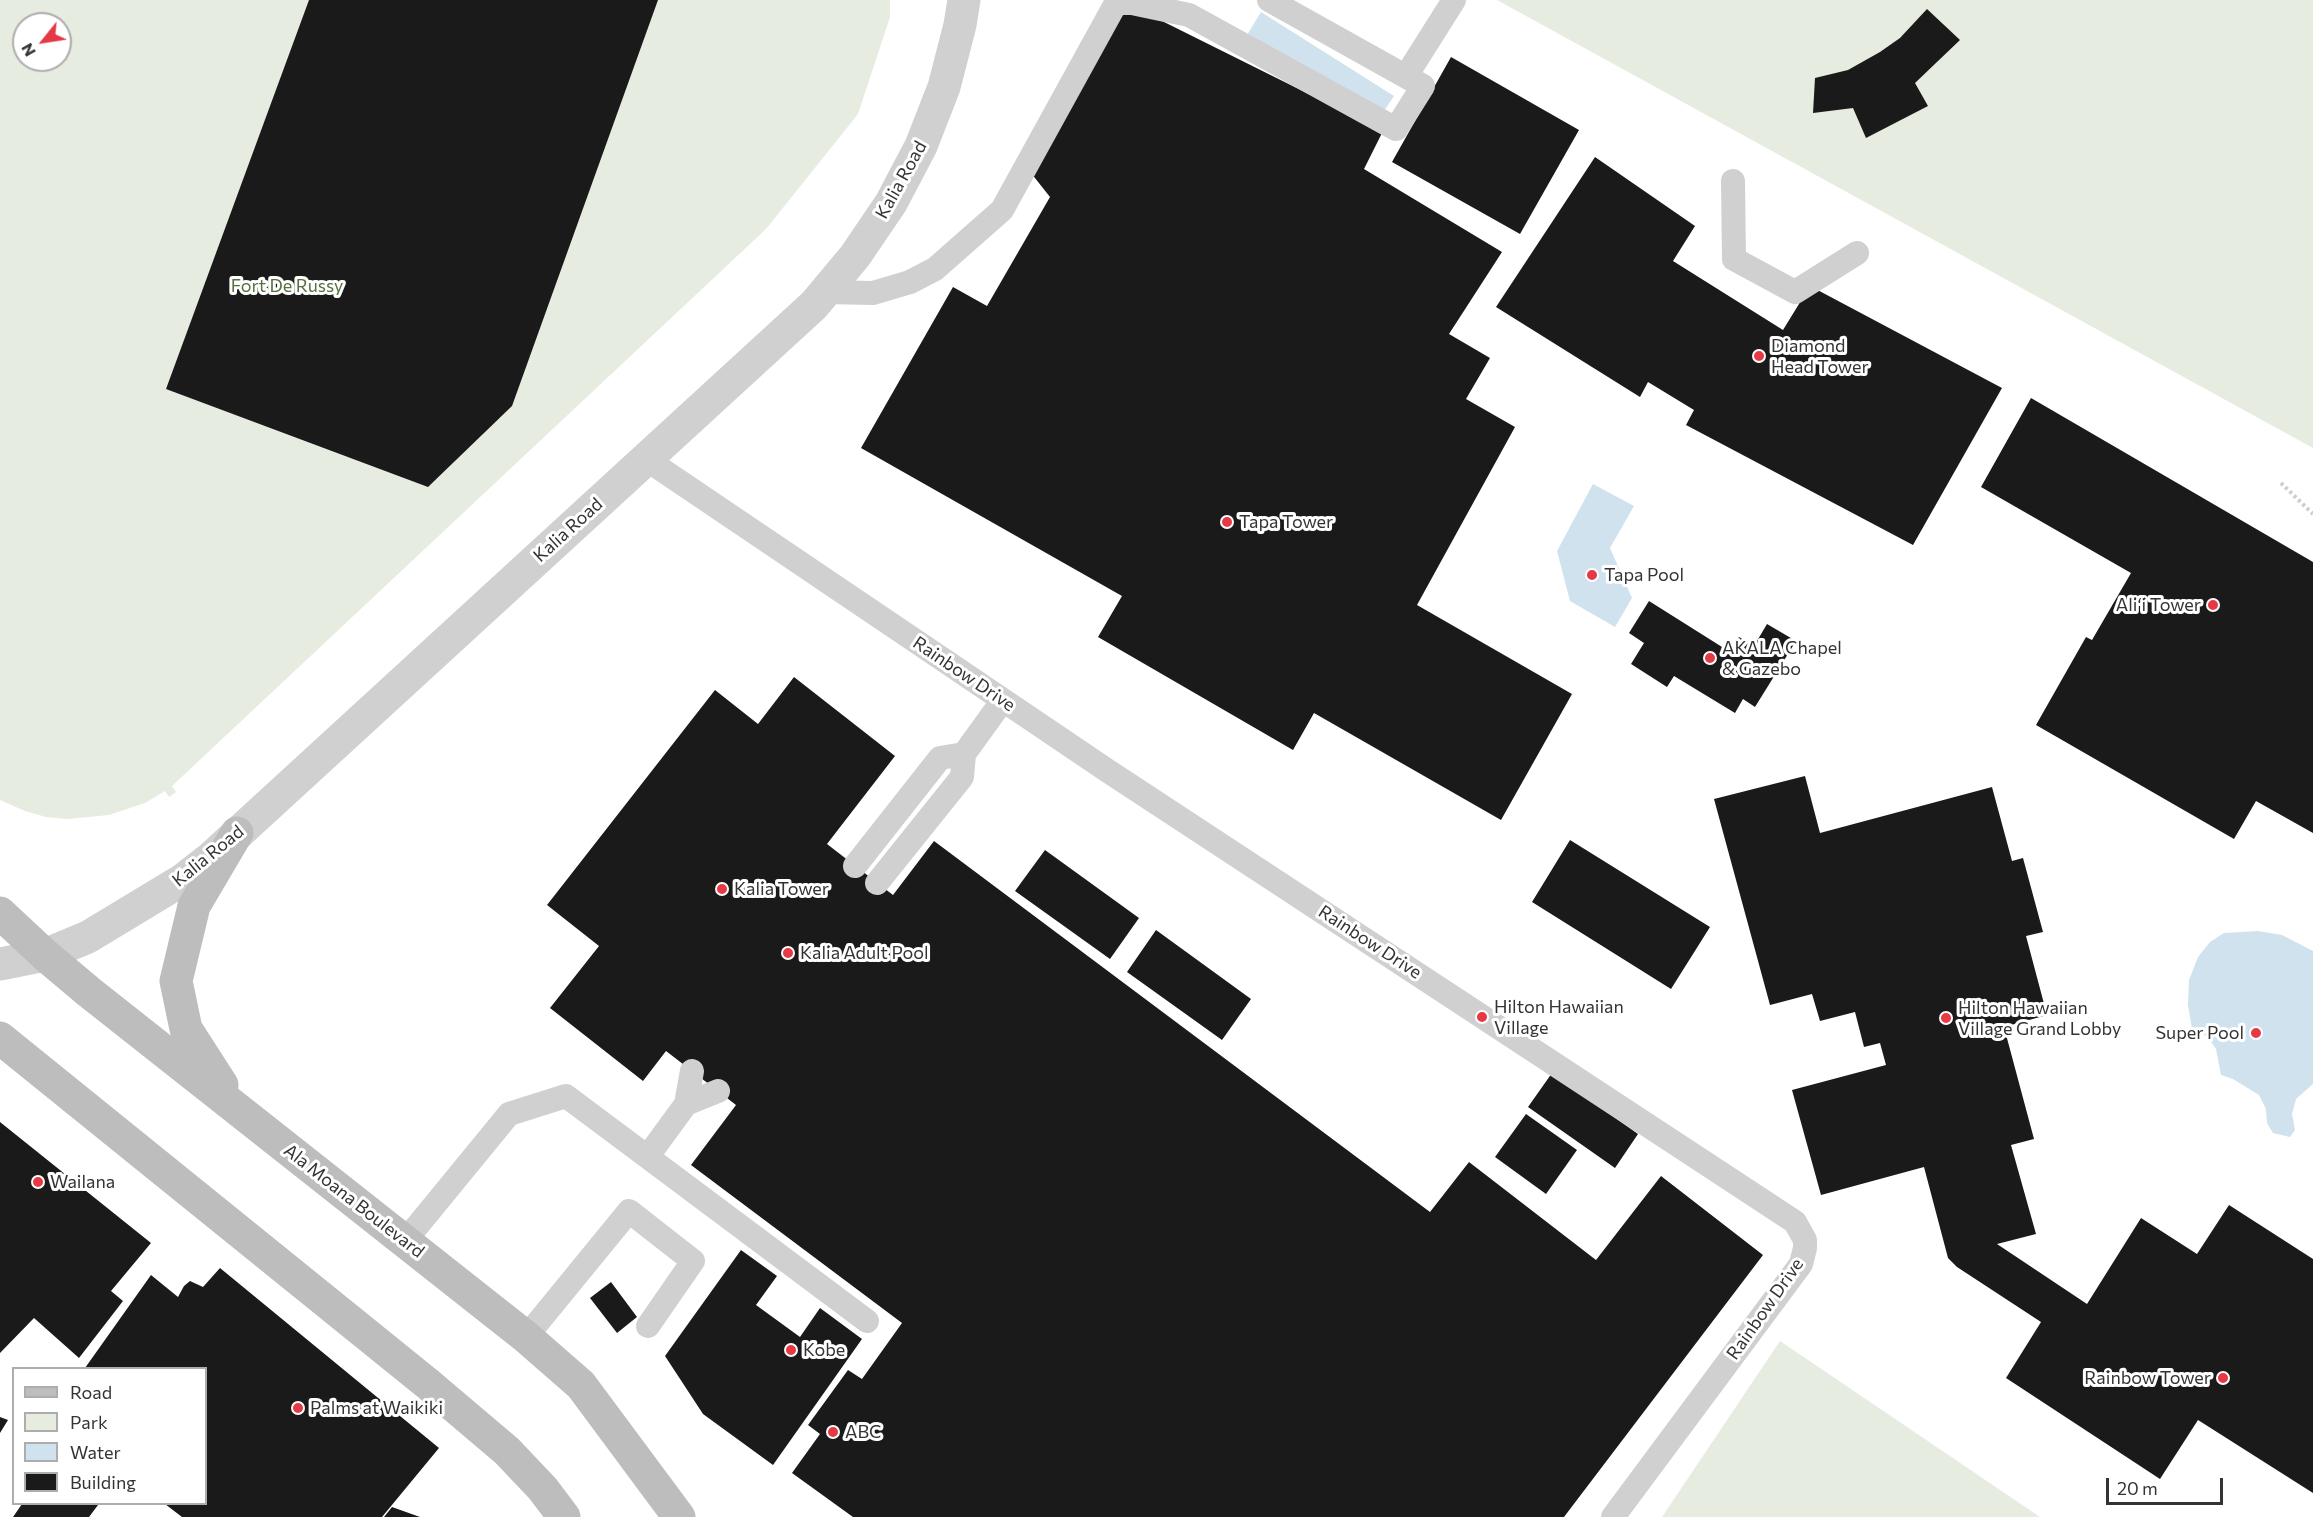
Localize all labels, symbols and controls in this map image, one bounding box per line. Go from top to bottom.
north arrow [12,12,72,72]
text: N [16,40,39,60]
street label: Kalia Road [871,137,931,223]
park label: Fort De Russy [231,275,343,297]
place label: Diamond Head Tower [1771,335,1869,378]
marker: Diamond Head Tower [1752,349,1766,363]
street label: Kalia Road [529,493,607,567]
place label: Tapa Tower [1239,511,1333,533]
marker: Tapa Tower [1220,515,1234,529]
place label: Tapa Pool [1604,564,1684,586]
marker: Tapa Pool [1585,568,1599,582]
place label: Aliʻi Tower [2116,594,2201,616]
marker: Aliʻi Tower [2206,598,2220,612]
street label: Rainbow Drive [909,632,1019,716]
place label: AKALA Chapel & Gazebo [1722,637,1842,680]
marker: AKALA Chapel & Gazebo [1703,651,1717,665]
street label: Kalia Road [168,821,248,891]
place label: Kalia Tower [734,878,829,900]
marker: Kalia Tower [715,882,729,896]
street label: Rainbow Drive [1314,901,1426,983]
place label: Kalia Adult Pool [800,942,928,964]
marker: Kalia Adult Pool [781,946,795,960]
place label: Hilton Hawaiian Village [1494,996,1624,1038]
place label: Hilton Hawaiian Village Grand Lobby [1958,997,2121,1040]
marker: Hilton Hawaiian Village [1475,1010,1489,1024]
marker: Hilton Hawaiian Village Grand Lobby [1939,1011,1953,1025]
place label: Super Pool [2156,1022,2244,1044]
marker: Super Pool [2249,1026,2263,1040]
street label: Ala Moana Boulevard [279,1139,429,1263]
place label: Wailana [50,1171,115,1193]
marker: Wailana [31,1175,45,1189]
street label: Rainbow Drive [1722,1254,1808,1364]
place label: Kobe [803,1339,845,1361]
marker: Kobe [784,1343,798,1357]
legend [12,1367,207,1505]
place label: Rainbow Tower [2084,1367,2211,1389]
marker: Rainbow Tower [2216,1371,2230,1385]
text: Road [70,1381,112,1403]
place label: Palms at Waikiki [310,1397,443,1419]
marker: Palms at Waikiki [291,1401,305,1415]
text: Park [70,1411,108,1433]
place label: ABC [845,1421,881,1443]
marker: ABC [826,1425,840,1439]
text: Water [70,1441,121,1463]
scale bar [2109,1466,2226,1504]
text: Building [70,1471,136,1493]
text: 20 m [2117,1477,2158,1499]

